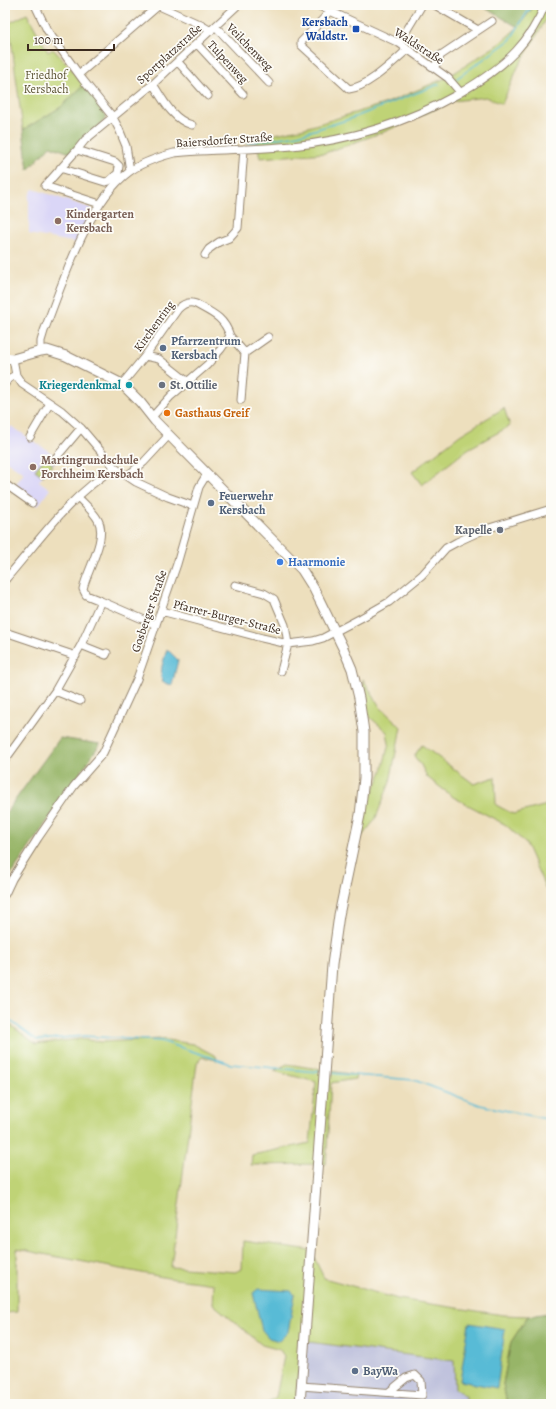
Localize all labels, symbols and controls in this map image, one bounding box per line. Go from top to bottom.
place label: Kersbach Waldstr. [302,14,348,44]
street label: Veilchenweg [222,19,277,74]
street label: Sportplatzstraße [133,20,205,88]
street label: Waldstraße [390,23,447,68]
marker: Kersbach Waldstr. [351,24,361,34]
scale bar [28,26,114,52]
text: 100 m [34,32,63,48]
street label: Tulpenweg [204,37,252,87]
park label: Friedhof Kersbach [23,67,69,97]
street label: Baiersdorfer Straße [175,129,273,151]
place label: Kindergarten Kersbach [66,206,134,236]
marker: Kindergarten Kersbach [53,216,63,226]
street label: Kirchenring [130,297,178,355]
place label: Pfarrzentrum Kersbach [171,333,241,363]
marker: Pfarrzentrum Kersbach [158,343,168,353]
place label: Kriegerdenkmal [39,377,122,393]
place label: St. Ottilie [170,377,218,393]
marker: Kriegerdenkmal [124,380,134,390]
marker: St. Ottilie [157,380,167,390]
place label: Gasthaus Greif [175,405,251,421]
marker: Gasthaus Greif [162,408,172,418]
place label: Martingrundschule Forchheim Kersbach [41,452,144,482]
marker: Martingrundschule Forchheim Kersbach [28,462,38,472]
place label: Feuerwehr Kersbach [219,488,273,518]
marker: Feuerwehr Kersbach [206,498,216,508]
place label: Kapelle [455,522,492,538]
marker: Kapelle [495,525,505,535]
place label: Haarmonie [288,554,346,570]
marker: Haarmonie [275,557,285,567]
street label: Gosberger Straße [127,568,171,654]
street label: Pfarrer-Burger-Straße [171,596,283,638]
place label: BayWa [363,1363,398,1379]
marker: BayWa [350,1366,360,1376]

